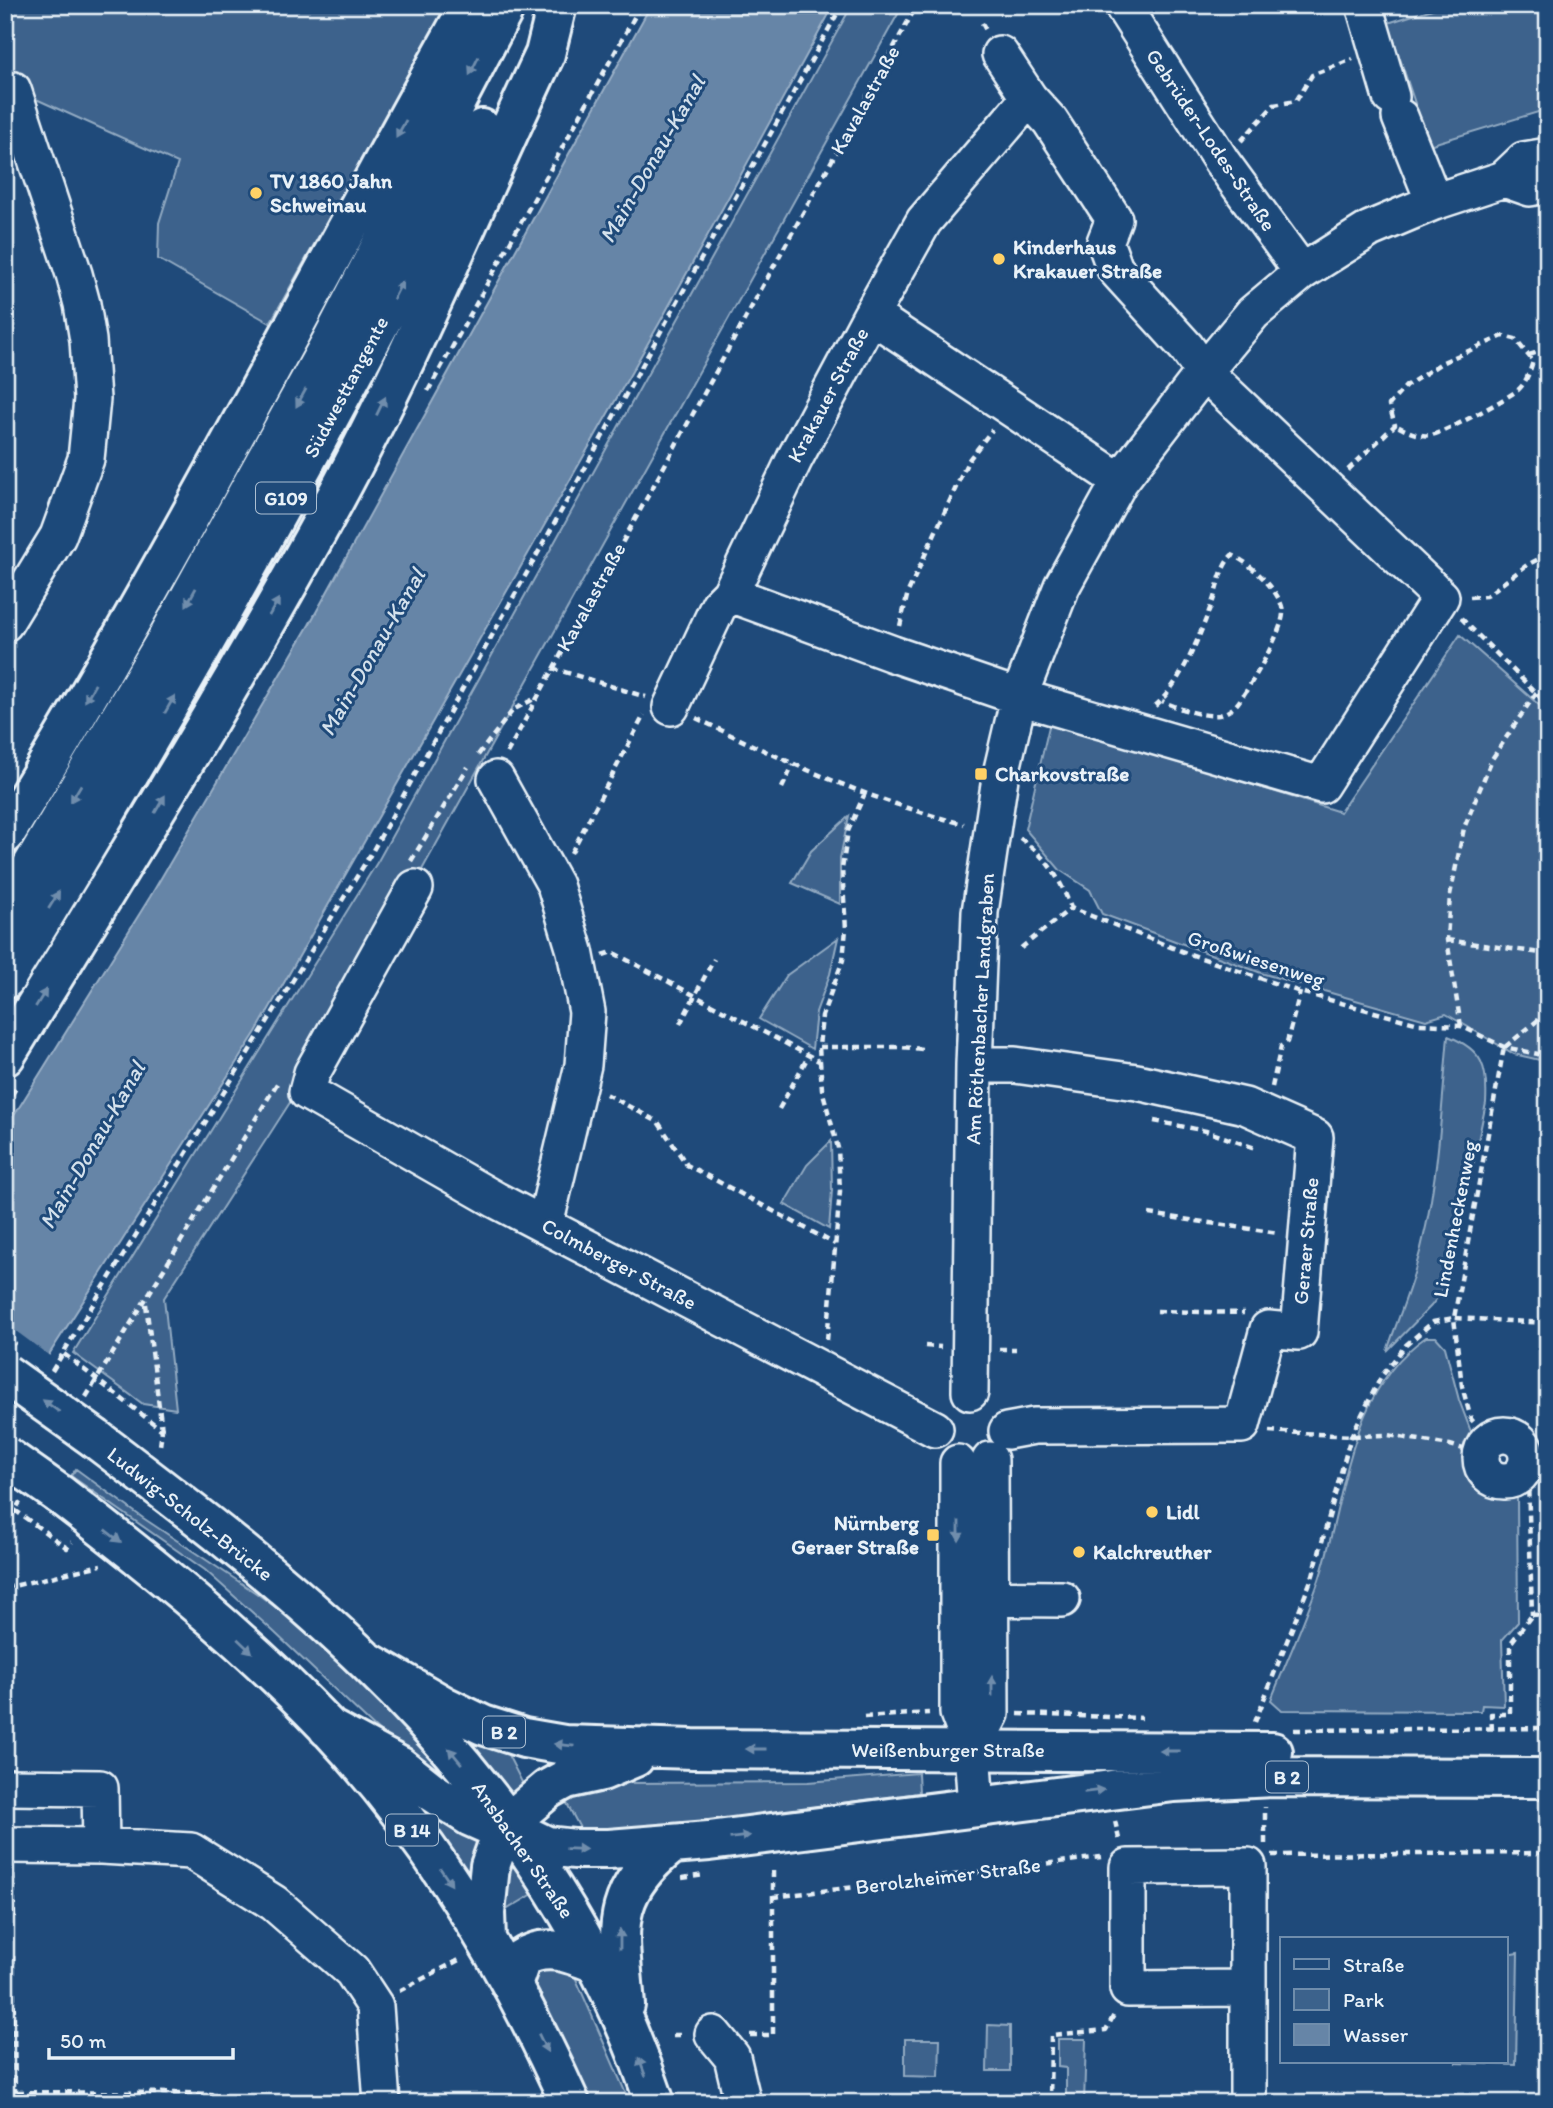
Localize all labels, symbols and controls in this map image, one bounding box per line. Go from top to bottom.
street label: Kavalastraße [824,41,905,158]
street label: Gebrüder-Lodes-Straße [1141,44,1282,236]
one-way arrow [469,56,480,76]
water label: Main-Donau-Kanal [593,69,712,248]
one-way arrow [395,119,407,138]
place label: TV 1860 Jahn Schweinau [269,168,393,217]
marker: TV 1860 Jahn Schweinau [248,185,264,201]
place label: Kinderhaus Krakauer Straße [1013,234,1162,283]
marker: Kinderhaus Krakauer Straße [991,251,1007,267]
one-way arrow [392,280,404,300]
street label: Südwesttangente [298,312,393,462]
street label: Krakauer Straße [781,323,874,467]
one-way arrow [295,388,307,407]
one-way arrow [376,396,387,416]
road number: G109 [256,482,316,513]
street label: Kavalastraße [550,538,631,655]
water label: Main-Donau-Kanal [313,562,432,741]
one-way arrow [185,587,197,607]
one-way arrow [267,597,280,616]
one-way arrow [84,683,96,703]
one-way arrow [164,695,176,714]
place label: Charkovstraße [995,761,1129,786]
marker: Charkovstraße [973,766,989,782]
one-way arrow [70,784,82,803]
one-way arrow [154,794,166,813]
street label: Am Röthenbacher Landgraben [960,873,999,1145]
one-way arrow [48,890,61,909]
street label: Großwiesenweg [1184,925,1328,993]
one-way arrow [35,988,48,1007]
water label: Main-Donau-Kanal [33,1055,152,1234]
street label: Lindenheckenweg [1427,1138,1482,1300]
street label: Geraer Straße [1287,1176,1324,1306]
street label: Colmberger Straße [538,1212,701,1315]
one-way arrow [42,1400,60,1414]
street label: Ludwig-Scholz-Brücke [103,1441,278,1586]
place label: Lidl [1166,1499,1201,1524]
marker: Lidl [1144,1504,1160,1520]
place label: Nürnberg Geraer Straße [791,1510,919,1559]
one-way arrow [953,1520,965,1542]
marker: Nürnberg Geraer Straße [925,1527,941,1543]
one-way arrow [104,1529,122,1543]
place label: Kalchreuther [1093,1539,1212,1564]
marker: Kalchreuther [1071,1544,1087,1560]
one-way arrow [236,1638,253,1654]
one-way arrow [986,1675,998,1697]
road number: B 2 [483,1716,525,1748]
street label: Weißenburger Straße [851,1737,1045,1762]
one-way arrow [552,1739,574,1750]
one-way arrow [745,1743,767,1755]
one-way arrow [1159,1745,1181,1757]
one-way arrow [448,1747,463,1764]
road number: B 2 [1266,1762,1308,1792]
street label: Ansbacher Straße [467,1776,580,1923]
one-way arrow [1083,1786,1105,1797]
road number: B 14 [386,1814,438,1846]
one-way arrow [729,1831,751,1842]
one-way arrow [566,1843,588,1854]
street label: Berolzheimer Straße [854,1852,1042,1899]
one-way arrow [439,1868,453,1886]
one-way arrow [614,1927,626,1949]
legend [1280,1937,1508,2062]
text: Straße [1343,1952,1404,1977]
text: Park [1343,1987,1385,2012]
scale bar [49,2017,233,2061]
text: Wasser [1343,2022,1409,2047]
text: 50 m [60,2028,107,2053]
one-way arrow [537,2033,548,2053]
one-way arrow [636,2056,647,2077]

